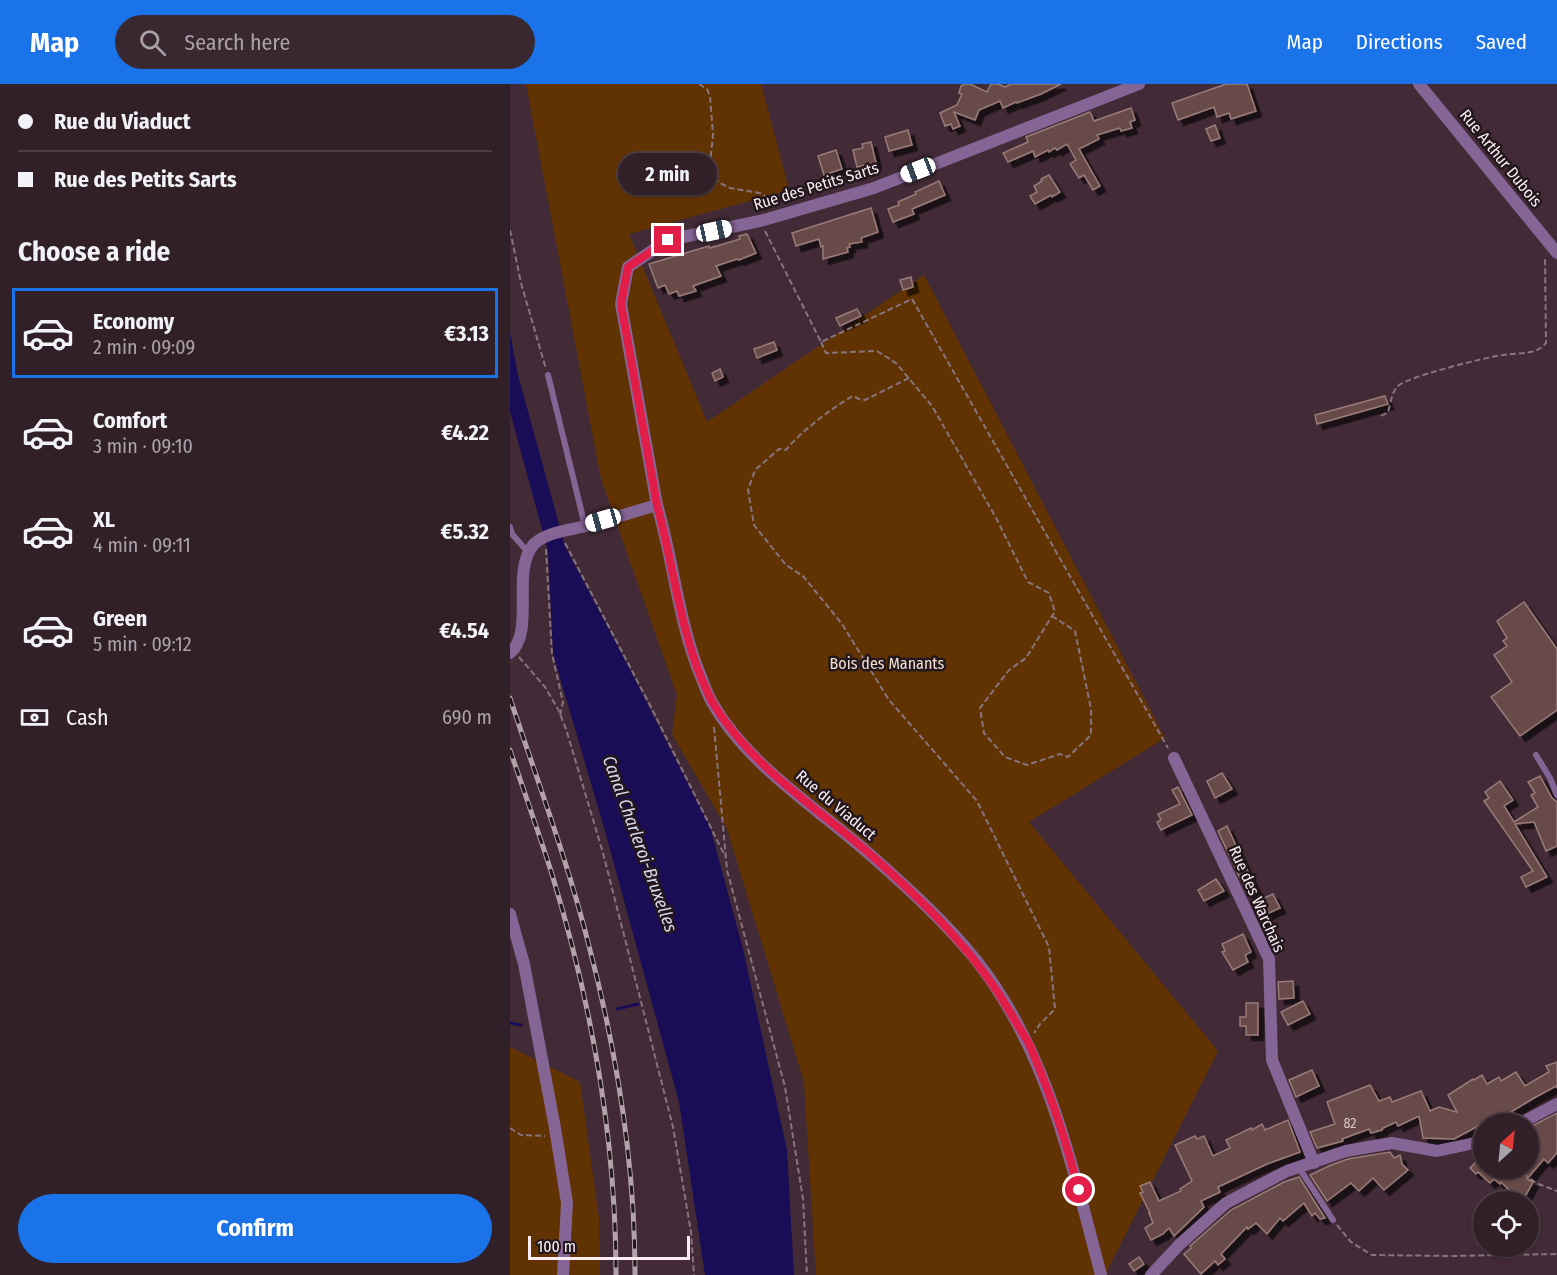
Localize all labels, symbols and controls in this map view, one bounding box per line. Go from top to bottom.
search box [115,15,535,69]
text: Map [30,26,79,59]
icon: search [136,26,169,59]
text: Search here [184,29,290,56]
text: Map [1286,29,1323,55]
text: Directions [1356,29,1443,55]
text: Saved [1476,29,1527,55]
street label: Rue Arthur Dubois [1456,106,1546,211]
text: Rue du Viaduct [54,108,190,135]
callout: 2 min [618,153,717,195]
car [898,155,938,185]
street label: Rue des Petits Sarts [751,158,881,214]
text: 2 min [645,162,690,186]
text: Rue des Petits Sarts [54,166,237,193]
car [695,218,733,244]
route end [654,226,681,253]
text: Choose a ride [18,236,170,268]
icon: car [21,306,75,360]
text: Economy [93,308,174,335]
text: €3.13 [444,320,489,347]
text: 2 min · 09:09 [93,335,195,359]
icon: car [21,405,75,459]
text: Comfort [93,407,167,434]
text: €4.22 [441,419,489,446]
text: 3 min · 09:10 [93,434,193,458]
icon: car [21,504,75,558]
text: XL [93,506,115,533]
car [583,506,623,534]
text: €5.32 [441,518,489,545]
text: 4 min · 09:11 [93,533,191,557]
icon: car [21,603,75,657]
text: Green [93,605,147,632]
text: €4.54 [439,617,489,644]
text: 5 min · 09:12 [93,632,192,656]
park label: Bois des Manants [830,654,945,673]
icon: cash [18,701,51,734]
text: Cash [66,704,109,731]
text: 690 m [442,705,492,729]
water label: Canal Charleroi-Bruxelles [598,753,682,936]
street label: Rue du Viaduct [792,766,880,844]
street label: Rue des Warchais [1225,843,1289,955]
north arrow [1473,1113,1539,1179]
map controls [1473,1113,1539,1257]
house number: 82 [1343,1115,1357,1132]
route start [1065,1176,1092,1203]
button: locate [1473,1191,1539,1257]
button: Confirm [18,1194,492,1263]
scale bar [528,1233,690,1260]
text: 100 m [537,1237,576,1256]

